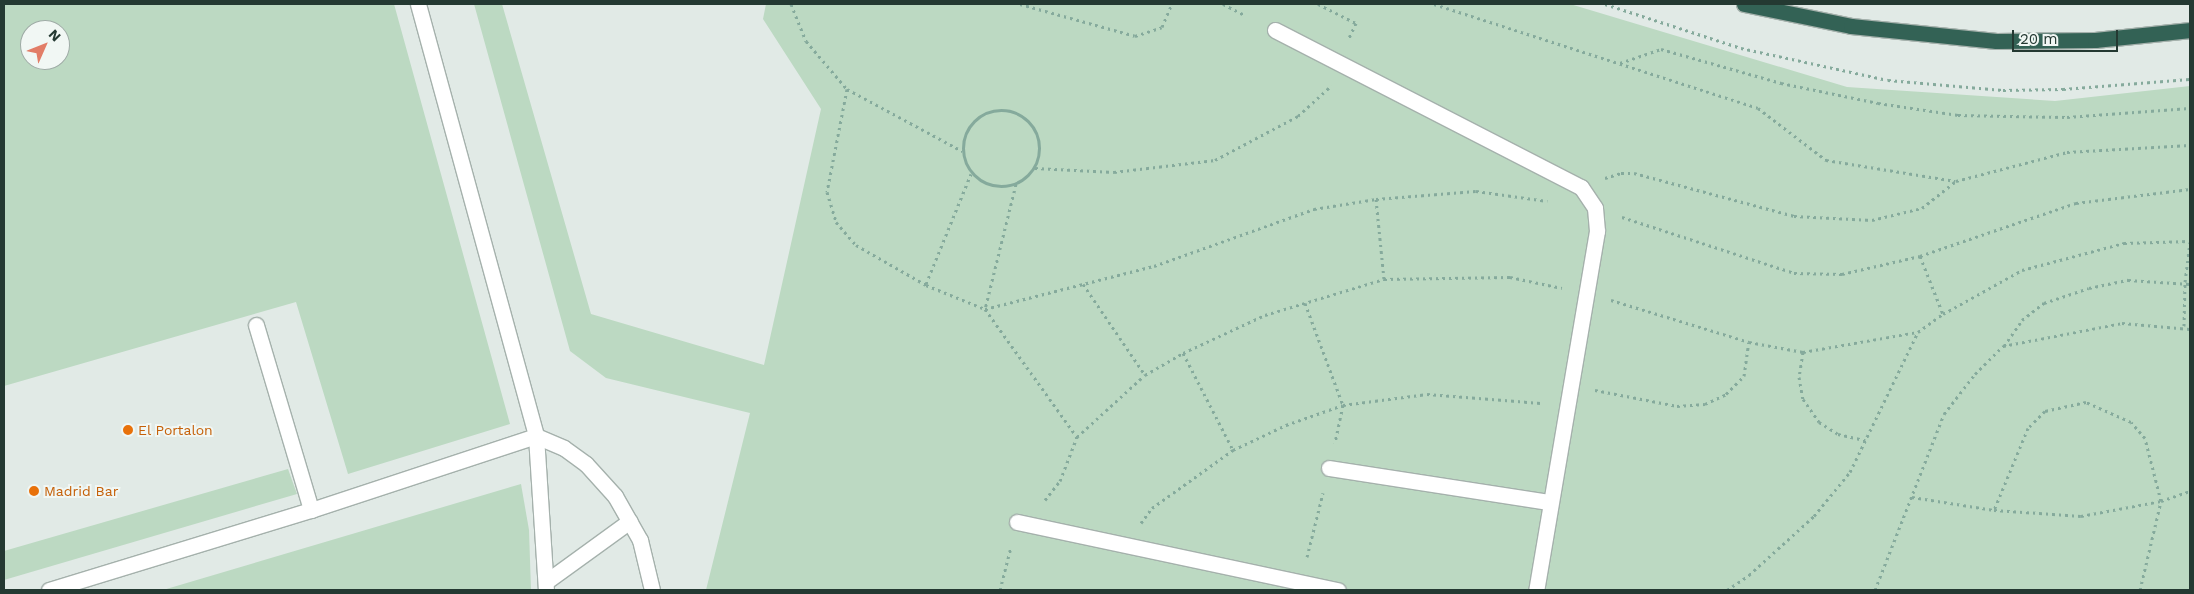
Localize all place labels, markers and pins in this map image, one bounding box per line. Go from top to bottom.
place label: El Portalon [138,422,213,438]
marker: El Portalon [122,424,134,436]
place label: Madrid Bar [44,483,118,499]
marker: Madrid Bar [28,485,40,497]

